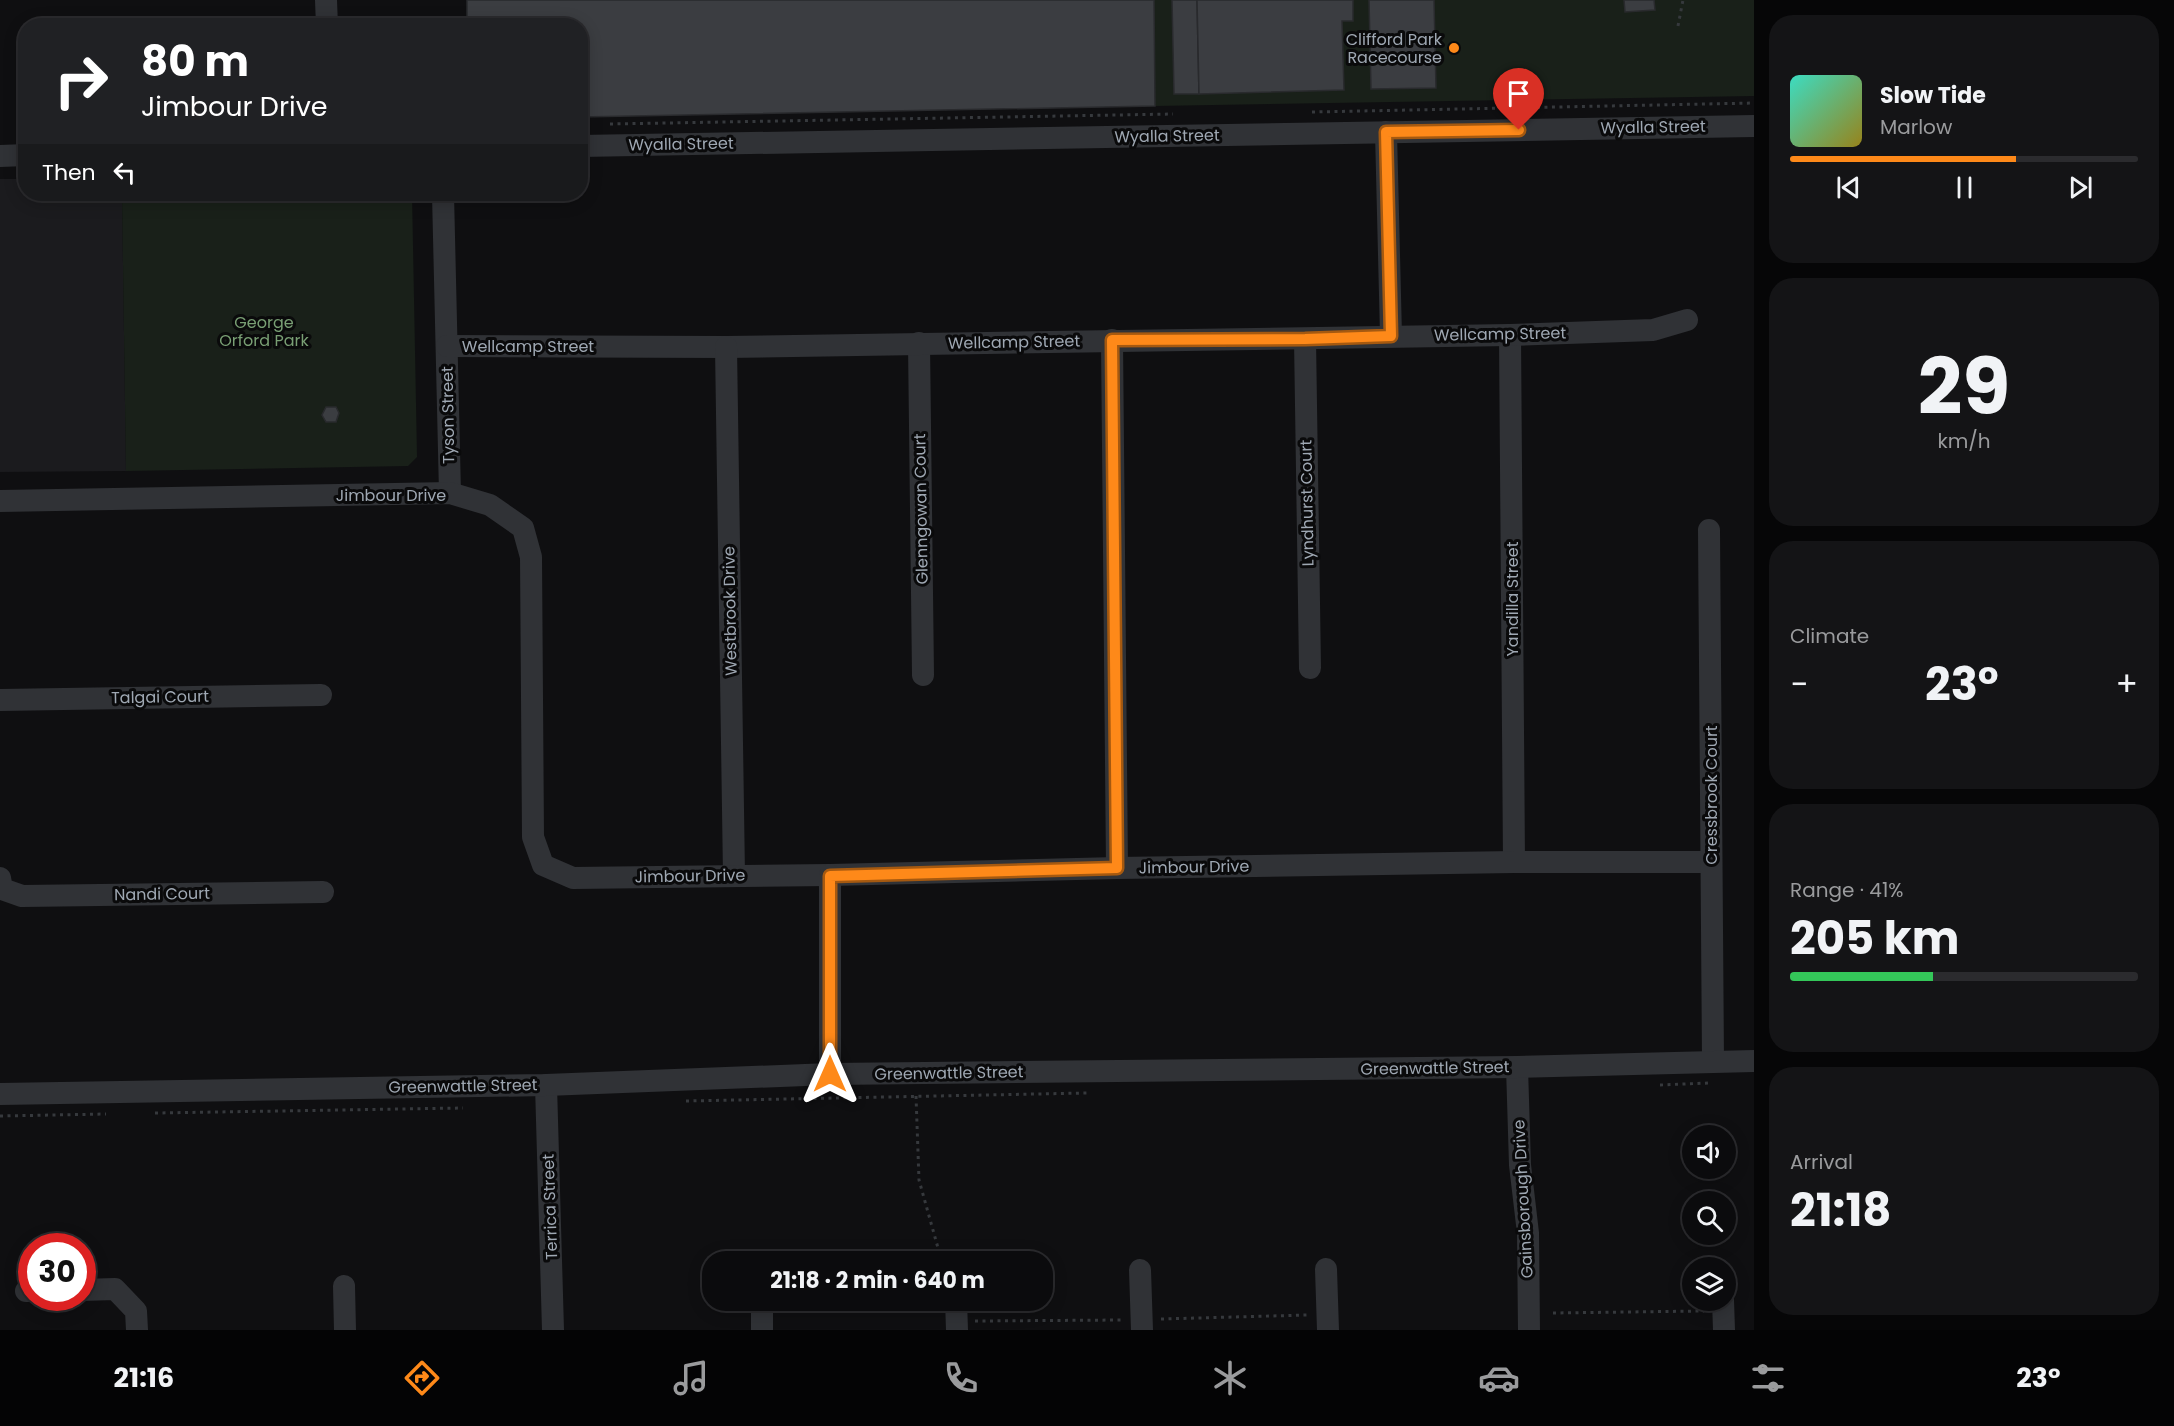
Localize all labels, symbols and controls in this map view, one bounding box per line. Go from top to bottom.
place label: Clifford Park Racecourse [1346,28,1443,69]
text: 80 m [141,32,249,91]
marker: Clifford Park Racecourse [1447,41,1461,55]
icon: right [42,42,120,120]
pin [1493,68,1544,130]
icon: arrive [1502,77,1535,110]
text: Slow Tide [1880,80,1986,111]
text: Jimbour Drive [141,88,328,125]
text: Marlow [1880,113,1952,141]
street label: Wyalla Street [1600,115,1706,139]
street label: Wyalla Street [1114,124,1220,148]
street label: Wyalla Street [628,132,734,156]
icon: left [108,156,141,189]
text: Then [42,157,96,188]
icon: previous [1832,171,1865,204]
icon: pause [1948,171,1981,204]
icon: next [2064,171,2097,204]
park label: George Orford Park [219,311,309,352]
street label: Wellcamp Street [1434,321,1567,347]
street label: Wellcamp Street [948,329,1081,355]
text: 29 [1918,332,2010,441]
street label: Wellcamp Street [462,335,594,358]
street label: Tyson Street [436,366,460,464]
text: km/h [1937,427,1991,455]
street label: Glenngowan Court [908,433,934,585]
street label: Lyndhurst Court [1294,439,1320,566]
street label: Jimbour Drive [336,484,446,507]
street label: Yandilla Street [1501,541,1524,656]
street label: Westbrook Drive [717,546,743,676]
text: Climate [1790,622,1869,650]
text: 23° [1925,653,1999,716]
text: − [1790,661,1808,708]
text: + [2115,661,2138,708]
street label: Talgai Court [111,685,209,709]
street label: Cressbrook Court [1700,725,1723,865]
street label: Jimbour Drive [1139,855,1250,879]
street label: Jimbour Drive [635,864,746,888]
text: Range · 41% [1790,876,1903,904]
street label: Nandi Court [114,882,210,906]
text: 205 km [1790,907,1959,970]
position arrow [798,1042,862,1106]
street label: Greenwattle Street [1360,1055,1510,1081]
street label: Greenwattle Street [874,1060,1024,1086]
street label: Greenwattle Street [388,1073,538,1099]
street label: Gainsborough Drive [1507,1119,1539,1279]
map controls [1682,1125,1736,1311]
button: sound [1682,1125,1736,1179]
text: Arrival [1790,1148,1853,1176]
street label: Terrica Street [537,1153,563,1260]
text: 21:18 [1790,1179,1891,1242]
button: search [1682,1191,1736,1245]
speed limit sign: 30 [18,1233,96,1311]
button: layers [1682,1257,1736,1311]
text: 21:18 · 2 min · 640 m [770,1265,985,1296]
icon: directions [401,1357,443,1399]
icon: music [670,1357,712,1399]
icon: phone [940,1357,982,1399]
icon: climate [1209,1357,1251,1399]
icon: car [1478,1357,1520,1399]
icon: filters [1747,1357,1789,1399]
text: 21:16 [114,1359,174,1396]
text: 23° [2016,1359,2060,1396]

